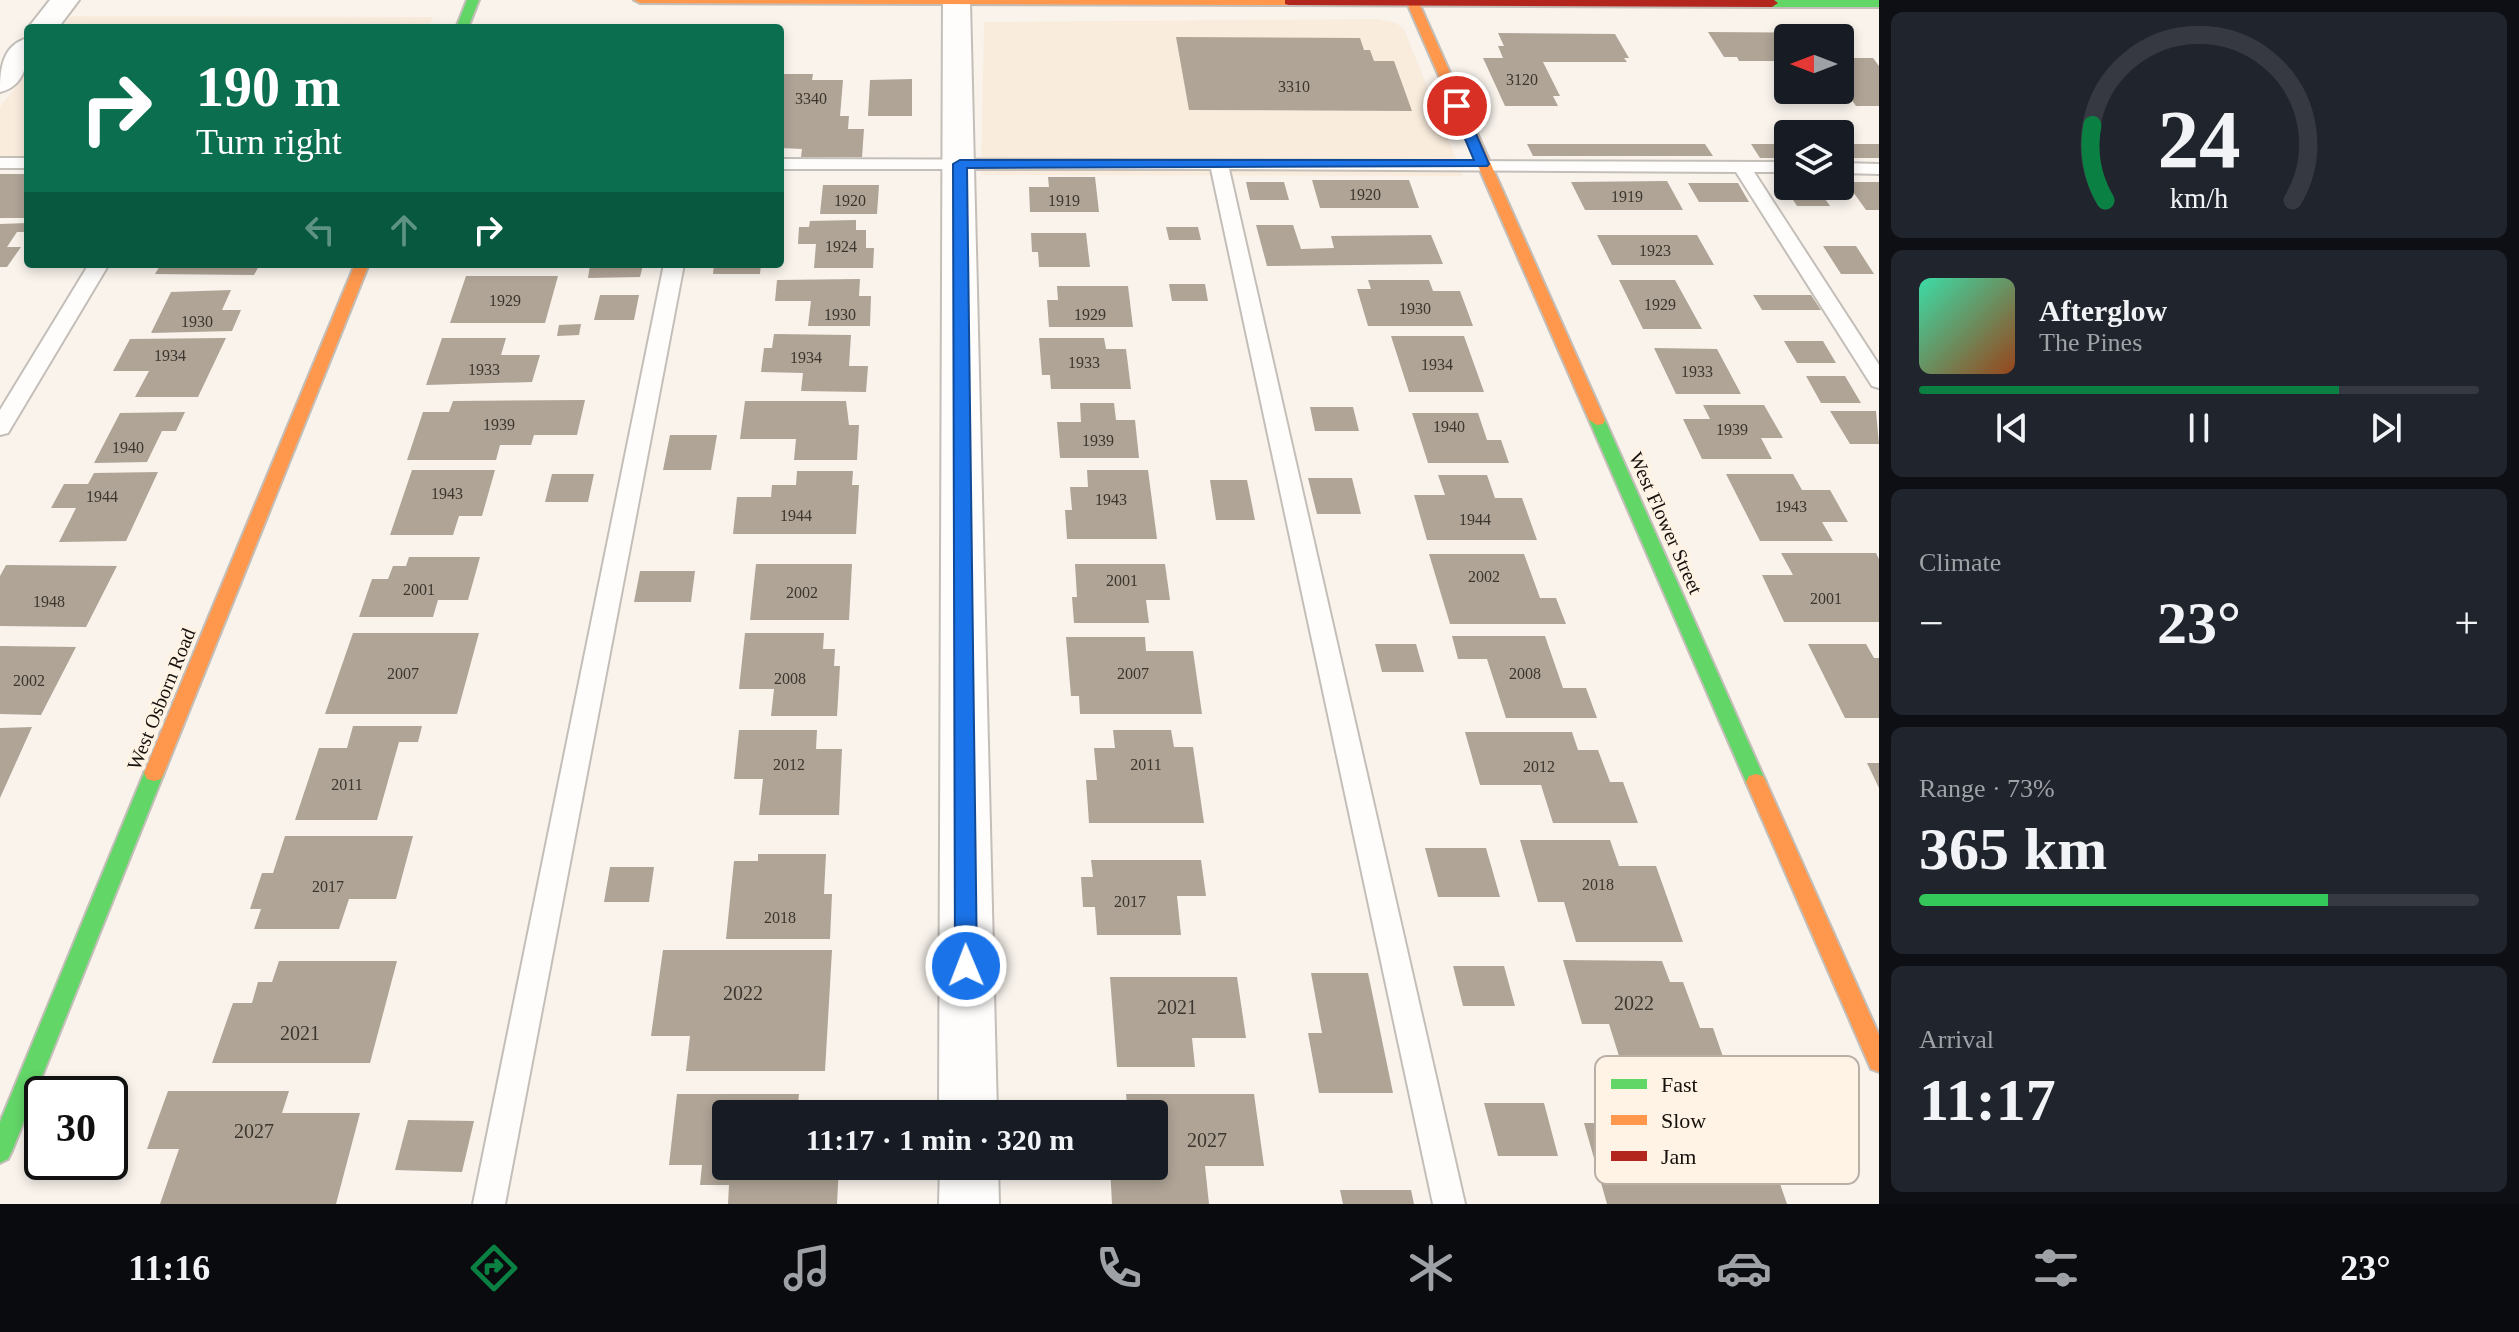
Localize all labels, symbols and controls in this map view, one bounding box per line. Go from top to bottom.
north arrow [1774,24,1854,104]
map controls [1774,24,1854,200]
icon: right [64,56,168,160]
text: 190 m [196,56,341,118]
house number: 3120 [1506,71,1538,88]
pin [1423,72,1491,140]
house number: 3310 [1278,78,1310,95]
icon: arrive [1435,84,1479,128]
house number: 3340 [795,90,827,107]
text: 24 [2157,93,2241,185]
button: layers [1774,120,1854,200]
text: Turn right [196,122,342,162]
text: km/h [2170,183,2228,214]
house number: 1920 [1349,186,1381,203]
house number: 1919 [1611,188,1643,205]
house number: 1920 [834,192,866,209]
house number: 1919 [1048,192,1080,209]
icon: left [298,208,342,252]
icon: ahead [382,208,426,252]
icon: right [466,208,510,252]
house number: 1924 [825,238,857,255]
house number: 1923 [1639,242,1671,259]
house number: 1929 [489,292,521,309]
text: Afterglow [2039,294,2167,327]
house number: 1929 [1644,296,1676,313]
house number: 1930 [1399,300,1431,317]
house number: 1930 [824,306,856,323]
house number: 1929 [1074,306,1106,323]
house number: 1930 [181,313,213,330]
text: The Pines [2039,328,2142,357]
house number: 1934 [154,347,186,364]
house number: 1934 [790,349,822,366]
house number: 1933 [1068,354,1100,371]
house number: 1934 [1421,356,1453,373]
house number: 1933 [468,361,500,378]
house number: 1933 [1681,363,1713,380]
icon: previous [1990,406,2034,450]
icon: pause [2177,406,2221,450]
icon: next [2364,406,2408,450]
house number: 1939 [483,416,515,433]
house number: 1940 [1433,418,1465,435]
house number: 1939 [1716,421,1748,438]
house number: 1939 [1082,432,1114,449]
house number: 1940 [112,439,144,456]
street label: West Flower Street [1625,449,1707,598]
house number: 1943 [431,485,463,502]
house number: 1944 [86,488,118,505]
house number: 1943 [1095,491,1127,508]
house number: 1943 [1775,498,1807,515]
house number: 1944 [780,507,812,524]
house number: 1944 [1459,511,1491,528]
text: Climate [1919,548,2001,577]
house number: 2002 [1468,568,1500,585]
house number: 2001 [1106,572,1138,589]
house number: 2001 [403,581,435,598]
house number: 2002 [786,584,818,601]
house number: 2001 [1810,590,1842,607]
text: 23° [2157,590,2241,656]
house number: 1948 [33,593,65,610]
text: − [1919,599,1944,648]
text: + [2454,599,2479,648]
street label: West Osborn Road [123,625,199,773]
house number: 2007 [387,665,419,682]
house number: 2007 [1117,665,1149,682]
house number: 2008 [1509,665,1541,682]
house number: 2008 [774,670,806,687]
house number: 2002 [13,672,45,689]
house number: 2012 [773,756,805,773]
house number: 2011 [1130,756,1162,773]
house number: 2012 [1523,758,1555,775]
text: Range · 73% [1919,774,2055,803]
house number: 2011 [331,776,363,793]
text: 365 km [1919,816,2107,882]
house number: 2018 [1582,876,1614,893]
house number: 2017 [312,878,344,895]
house number: 2017 [1114,893,1146,910]
house number: 2018 [764,909,796,926]
position arrow [924,924,1008,1008]
house number: 2022 [723,982,763,1004]
house number: 2022 [1614,992,1654,1014]
house number: 2021 [1157,996,1197,1018]
house number: 2021 [280,1022,320,1044]
text: Arrival [1919,1025,1994,1054]
legend [1595,1056,1859,1184]
text: 11:17 [1919,1067,2056,1133]
text: Fast [1661,1072,1698,1097]
speed limit sign: 30 [24,1076,128,1180]
text: Slow [1661,1108,1706,1133]
house number: 2027 [234,1120,274,1142]
text: 11:17 · 1 min · 320 m [806,1123,1074,1156]
house number: 2027 [1187,1129,1227,1151]
text: Jam [1661,1144,1696,1169]
icon: directions [466,1240,522,1296]
icon: music [779,1240,835,1296]
icon: phone [1091,1240,1147,1296]
icon: climate [1403,1240,1459,1296]
icon: car [1716,1240,1772,1296]
icon: filters [2028,1240,2084,1296]
text: 11:16 [128,1248,210,1288]
text: 23° [2340,1248,2391,1288]

